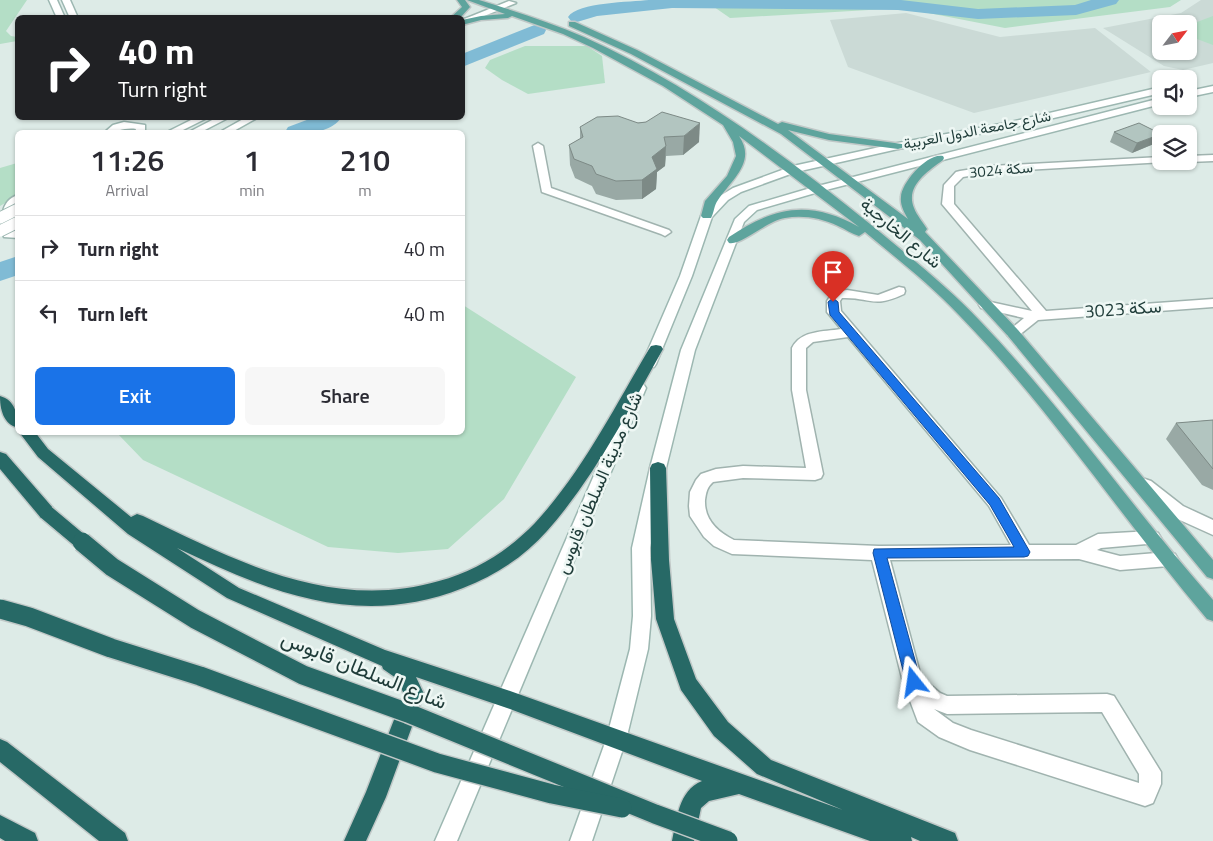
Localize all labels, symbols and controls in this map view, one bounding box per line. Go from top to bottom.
north arrow [1152,15,1198,60]
map controls [1152,15,1197,170]
text: 40 m [118,24,194,78]
icon: right [35,35,100,100]
button: sound [1152,70,1197,115]
text: Turn right [118,72,207,106]
street label: شارع جامعة الدول العربية [901,104,1053,155]
button: layers [1152,125,1197,170]
text: 11:26 [90,137,164,183]
text: 1 [244,137,260,183]
text: 210 [340,137,390,183]
street label: سكة 3024 [968,155,1034,184]
text: Arrival [105,178,149,202]
text: min [239,178,265,202]
text: m [358,178,372,202]
street label: شارع الخارجية [855,190,948,275]
icon: right [35,234,63,262]
text: Turn right [78,234,159,263]
text: 40 m [404,234,445,263]
pin [812,251,854,302]
icon: arrive [819,258,847,286]
street label: سكة 3023 [1084,292,1162,325]
icon: left [35,299,63,327]
text: Turn left [78,299,148,328]
text: 40 m [404,299,445,328]
button: Exit [35,367,235,425]
button: Share [245,367,445,425]
street label: شارع مدينة السلطان قابوس [548,388,649,578]
street label: شارع السلطان قابوس [277,621,452,717]
position arrow [887,655,939,707]

